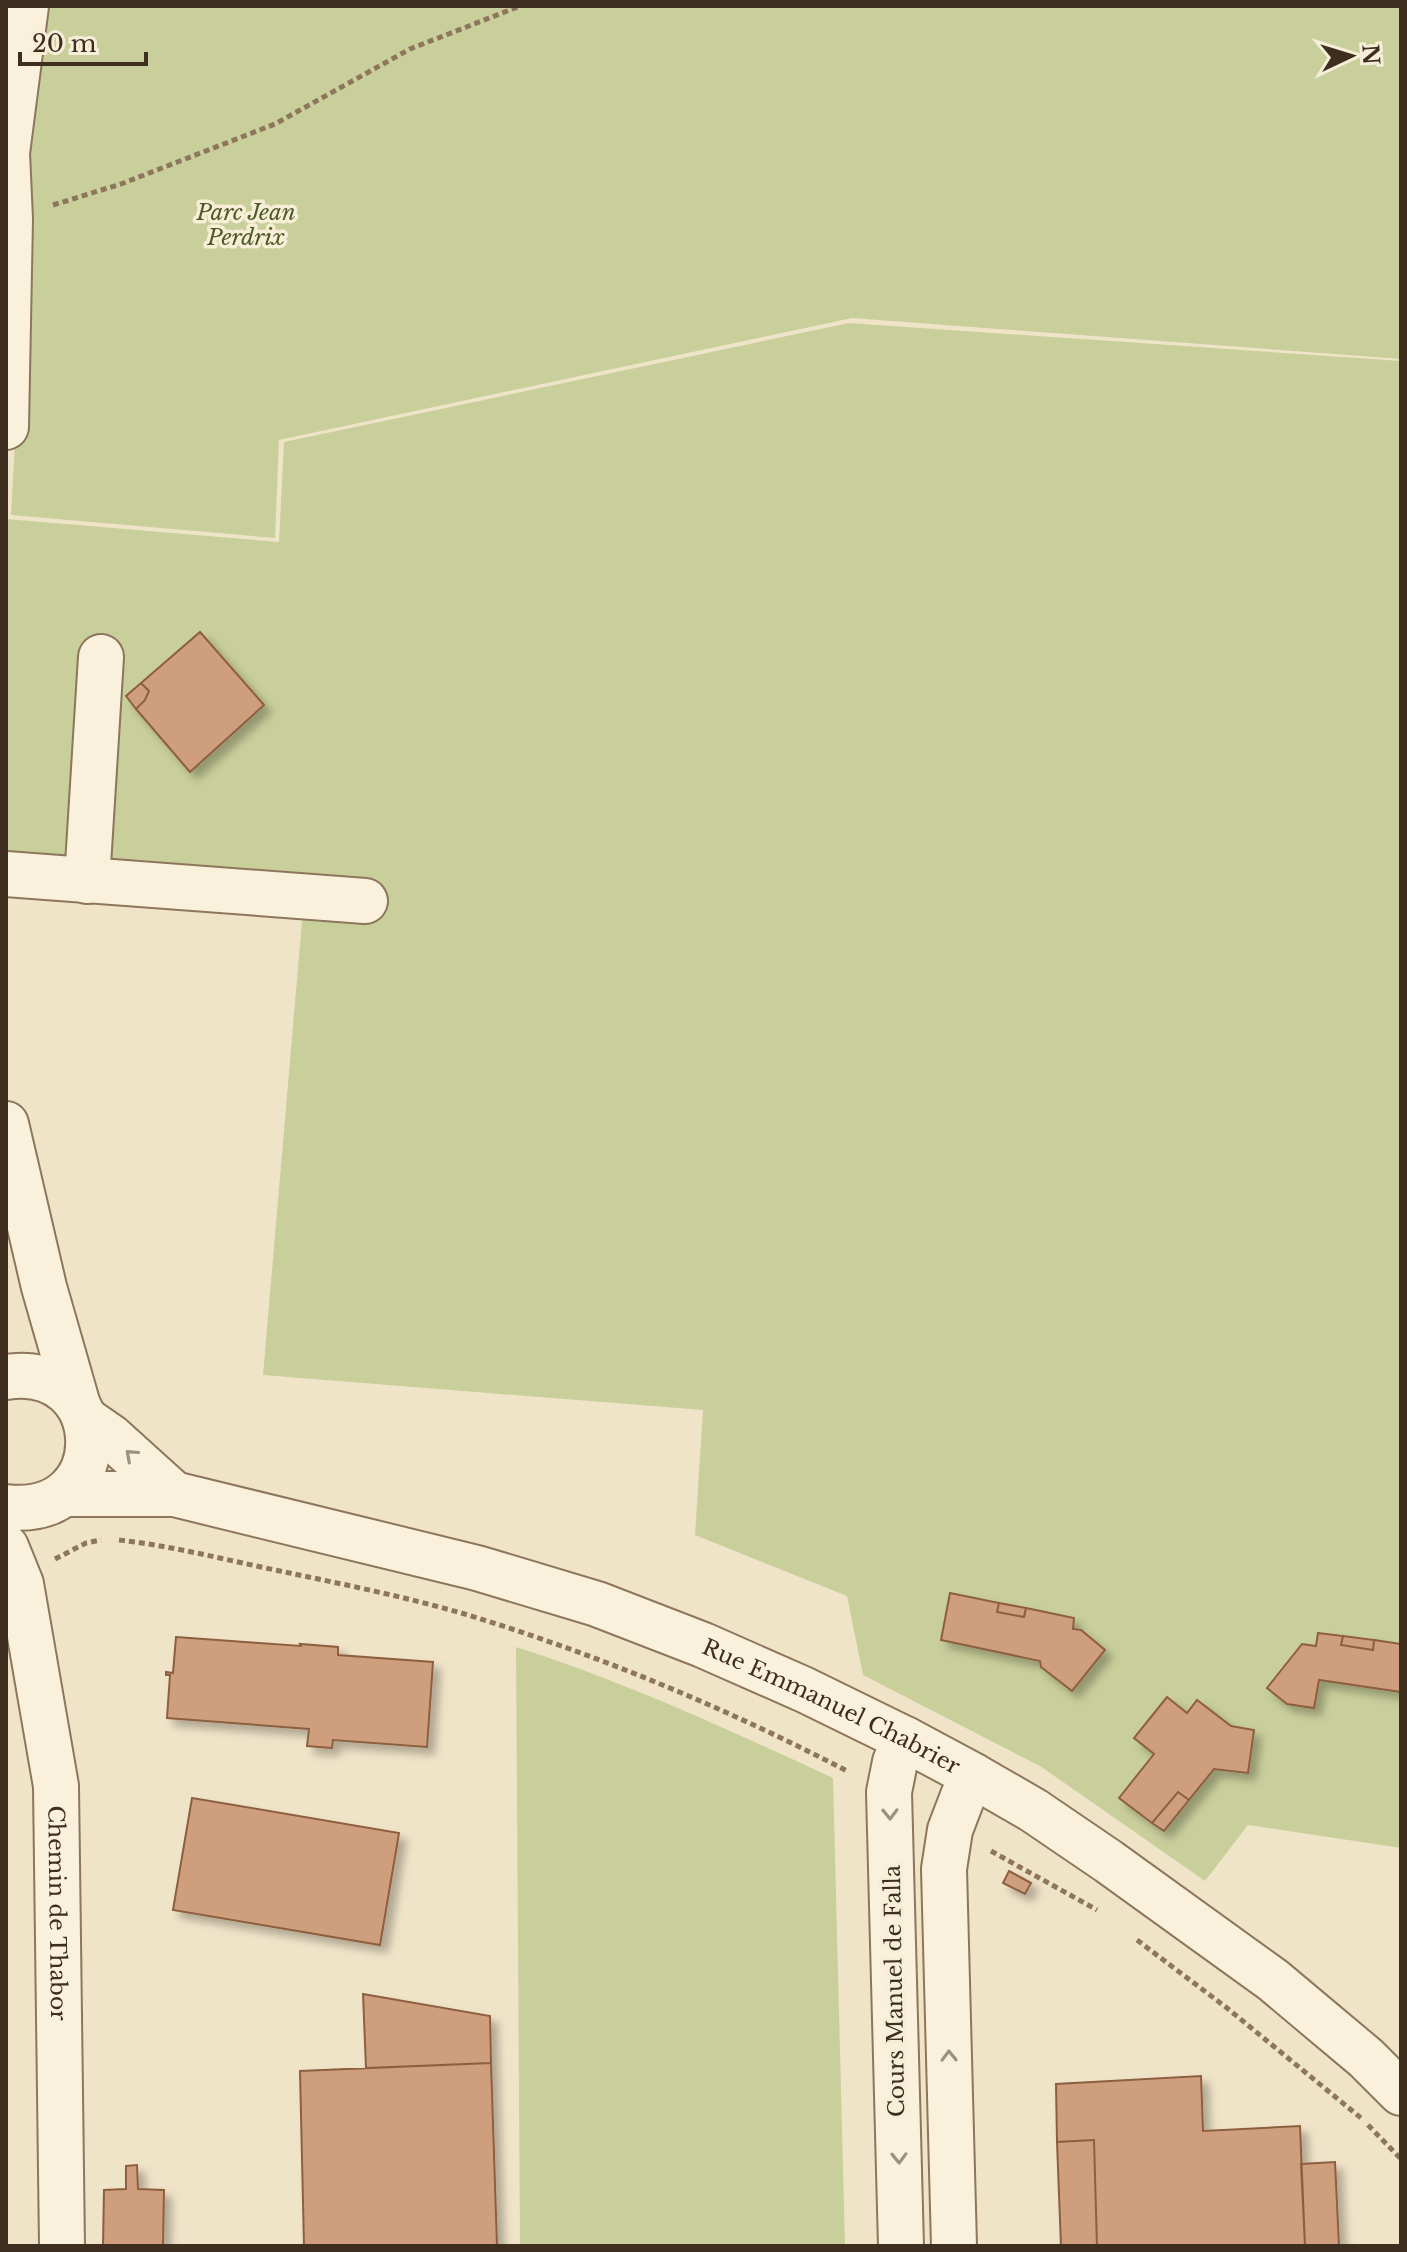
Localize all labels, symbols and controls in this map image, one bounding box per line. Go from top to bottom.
scale bar [20,16,146,66]
north arrow [1311,16,1391,96]
text: 20 m [32,29,97,58]
text: N [1356,43,1385,66]
park label: Parc Jean Perdrix [195,199,296,251]
one-way arrow [126,1449,140,1464]
street label: Rue Emmanuel Chabrier [698,1633,965,1780]
street label: Chemin de Thabor [42,1805,72,2021]
one-way arrow [881,1808,899,1821]
street label: Cours Manuel de Falla [879,1864,910,2117]
one-way arrow [940,2049,958,2062]
one-way arrow [890,2152,907,2165]

